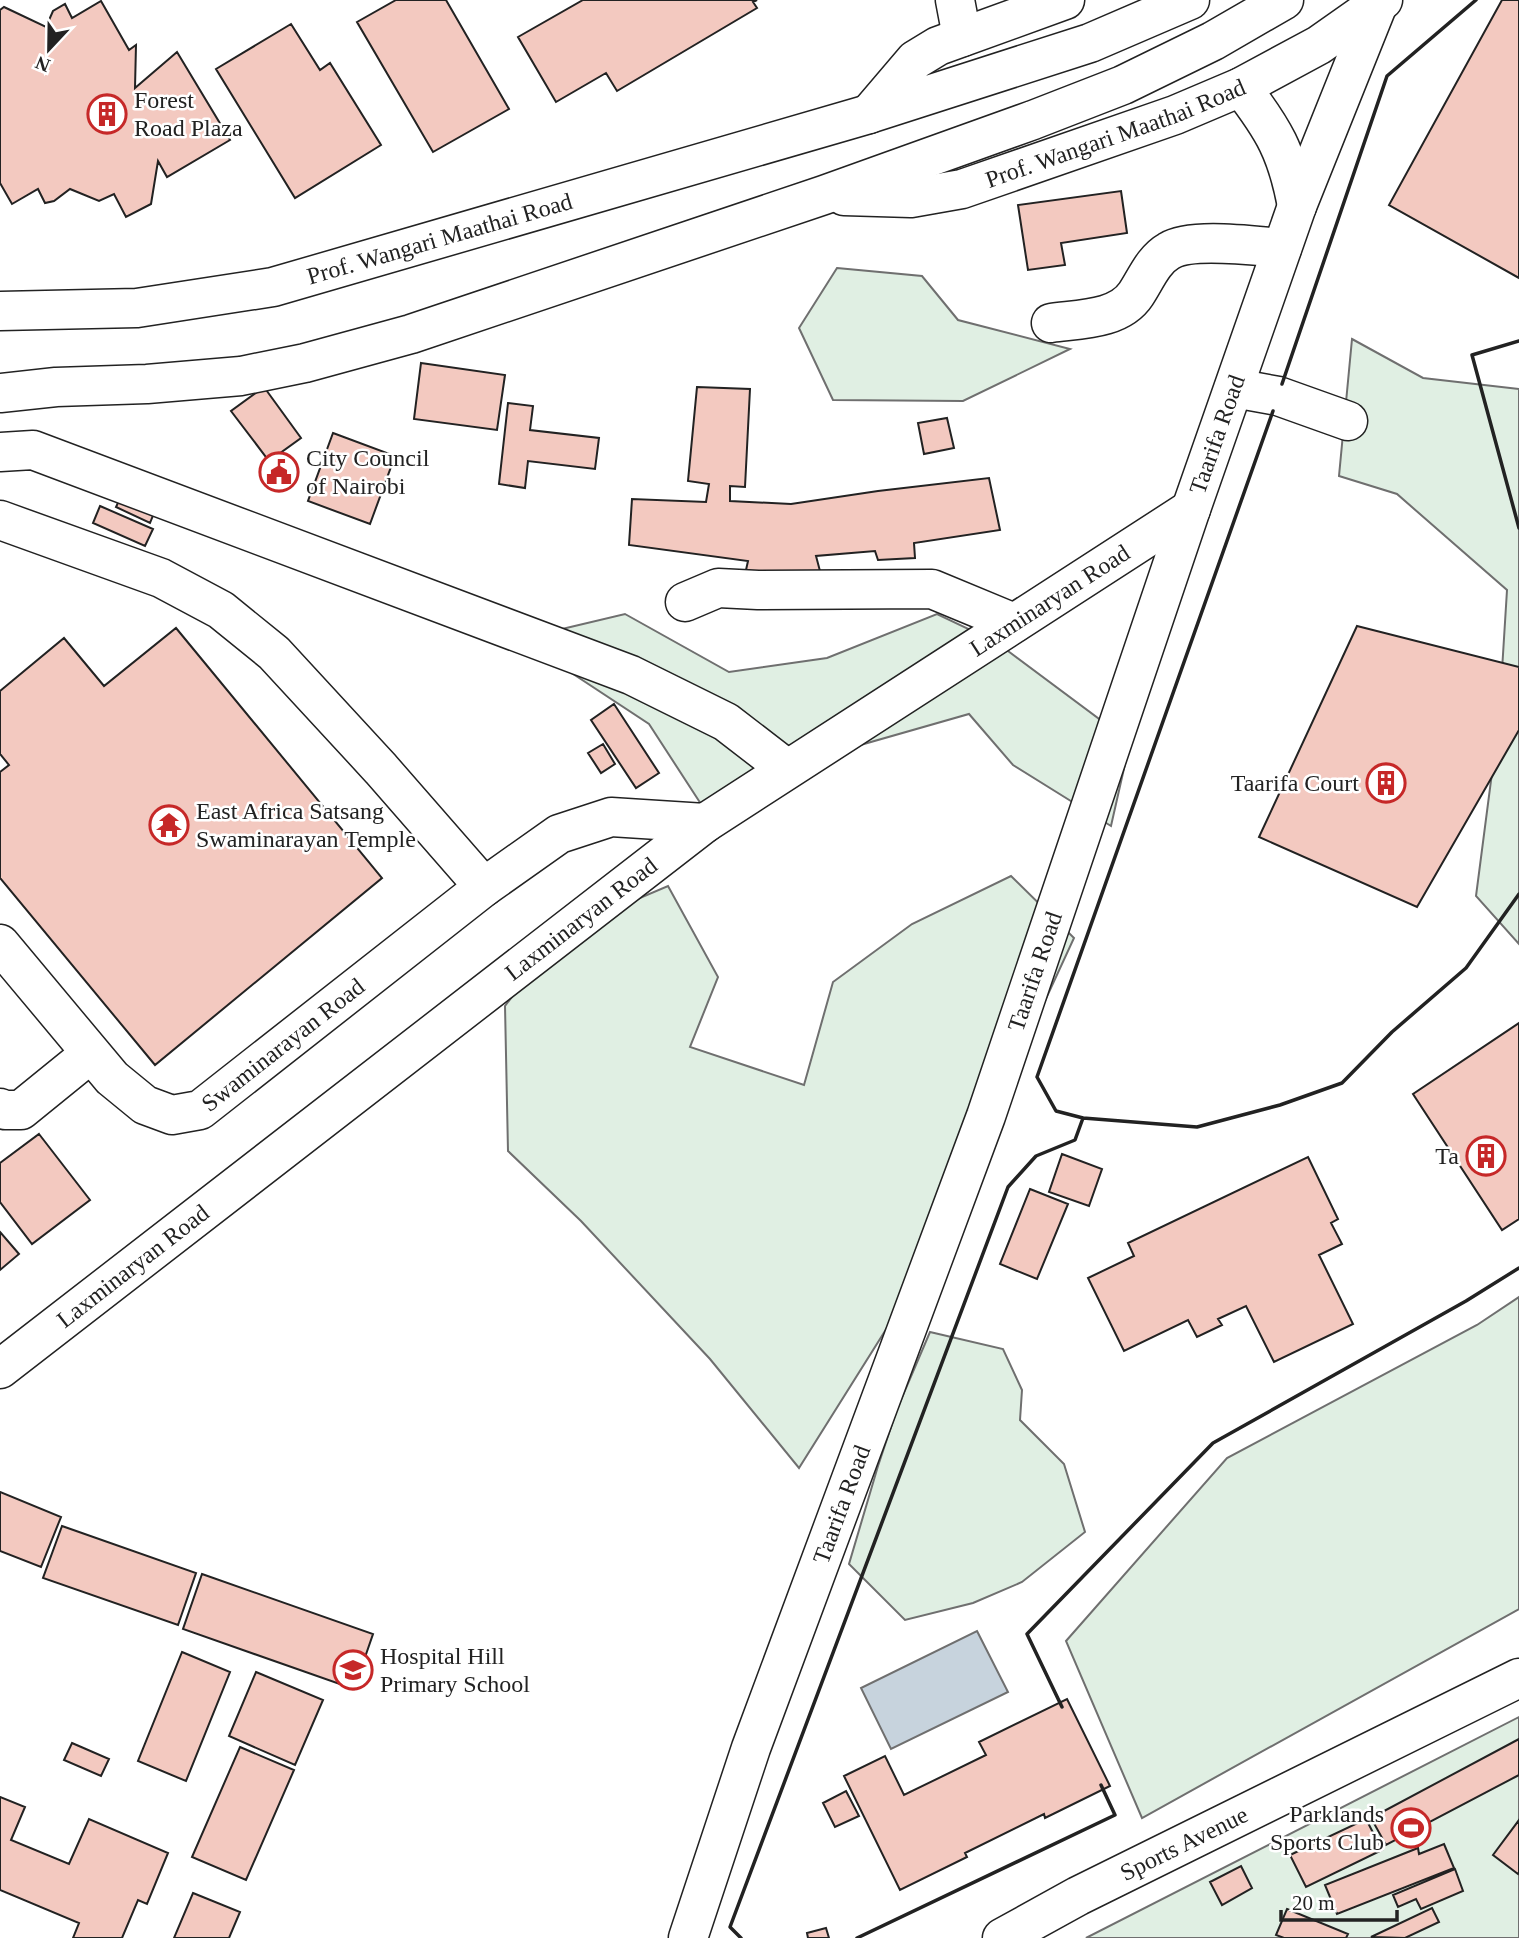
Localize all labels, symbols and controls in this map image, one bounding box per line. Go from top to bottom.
north arrow [14,14,84,84]
text: N [32,52,53,77]
street label: Prof. Wangari Maathai Road [982,74,1249,193]
place label: Forest Road Plaza [134,87,243,141]
building icon: Forest Road Plaza [86,93,128,135]
street label: Prof. Wangari Maathai Road [304,188,575,289]
street label: Taarifa Road [1184,372,1250,498]
place label: City Council of Nairobi [306,445,430,499]
public building icon: City Council of Nairobi [258,451,300,493]
street label: Laxminaryan Road [965,539,1134,661]
building icon: Taarifa Court [1365,762,1407,804]
place label: Taarifa Court [1231,770,1359,796]
place label: East Africa Satsang Swaminarayan Temple [196,798,416,852]
temple icon: East Africa Satsang Swaminarayan Temple [148,804,190,846]
street label: Laxminaryan Road [500,852,662,986]
street label: Taarifa Road [1003,908,1067,1035]
street label: Swaminarayan Road [197,973,369,1117]
building icon: Ta [1465,1135,1507,1177]
place label: Ta [1435,1143,1459,1169]
street label: Laxminaryan Road [52,1199,214,1333]
street label: Taarifa Road [808,1442,875,1567]
place label: Hospital Hill Primary School [380,1643,530,1697]
school or university icon: Hospital Hill Primary School [332,1649,374,1691]
street label: Sports Avenue [1116,1801,1252,1886]
place label: Parklands Sports Club [1270,1801,1384,1855]
sports icon: Parklands Sports Club [1390,1807,1432,1849]
scale bar [1281,1878,1396,1922]
text: 20 m [1292,1891,1335,1915]

